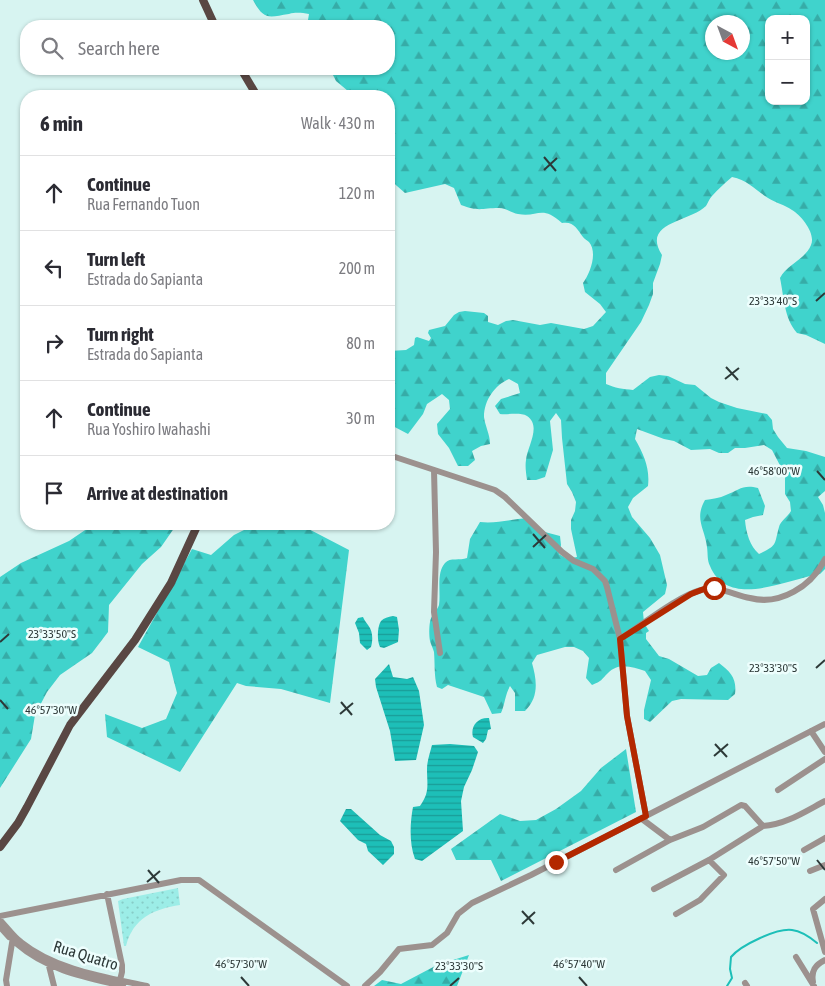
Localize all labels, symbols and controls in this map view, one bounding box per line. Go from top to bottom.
north arrow [705,15,750,60]
map controls [765,15,810,105]
button: + [765,15,810,60]
search box [20,20,395,75]
icon: search [38,34,66,62]
text: Search here [78,37,160,59]
button: − [765,60,810,105]
text: 6 min [40,111,83,135]
text: Walk · 430 m [301,114,375,132]
text: Continue [87,173,151,195]
icon: ahead [40,179,68,207]
text: 120 m [339,184,375,202]
text: Rua Fernando Tuon [87,195,200,213]
text: Turn left [87,248,145,270]
icon: left [40,254,68,282]
text: 200 m [339,259,375,277]
text: Estrada do Sapianta [87,270,203,288]
text: 23°33'40"S [749,294,797,308]
text: Turn right [87,323,154,345]
icon: right [40,329,68,357]
text: 80 m [346,334,375,352]
text: Estrada do Sapianta [87,345,203,363]
text: Continue [87,398,151,420]
icon: ahead [40,404,68,432]
text: 30 m [346,409,375,427]
text: Rua Yoshiro Iwahashi [87,420,211,438]
text: 46°58'00"W [748,464,800,478]
icon: arrive [40,479,68,507]
text: Arrive at destination [87,482,228,504]
route start [703,577,726,600]
text: 23°33'50"S [28,627,76,641]
text: 23°33'30"S [749,661,797,675]
text: 46°57'30"W [25,703,77,717]
route end [545,851,568,874]
text: 46°57'50"W [748,854,800,868]
street label: Rua Quatro [51,937,121,973]
text: 46°57'30"W [215,957,267,971]
text: 46°57'40"W [553,957,605,971]
text: 23°33'30"S [435,959,483,973]

